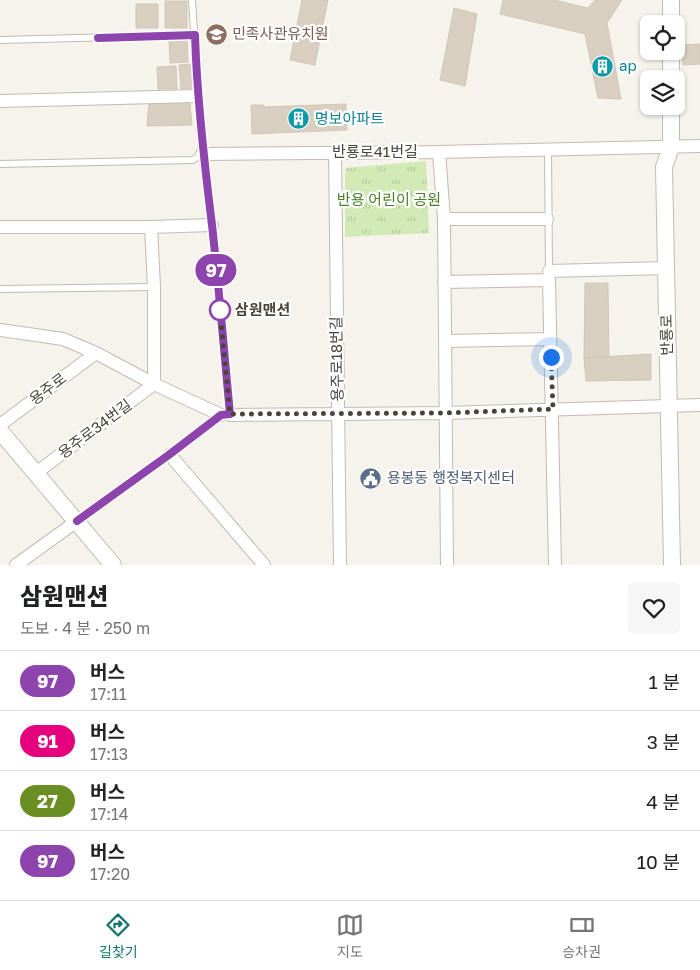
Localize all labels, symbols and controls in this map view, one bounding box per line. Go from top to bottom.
map controls [640,15,685,115]
button: locate [640,15,685,60]
school or university icon: 민족사관유치원 [204,22,228,46]
place label: 민족사관유치원 [232,24,329,42]
building icon: ap [591,54,615,78]
place label: ap [619,56,637,74]
button: layers [640,70,685,115]
building icon: 명보아파트 [287,107,311,131]
place label: 명보아파트 [315,109,384,127]
street label: 반룡로41번길 [332,142,418,160]
park label: 반용 어린이 공원 [337,190,441,208]
line badge: 97 [194,254,238,286]
text: 97 [205,259,227,281]
marker: 삼원맨션 [209,299,231,321]
place label: 삼원맨션 [235,300,290,318]
street label: 반룡로 [657,314,675,356]
street label: 용주로18번길 [326,316,346,402]
your location [539,345,564,370]
street label: 용주로 [25,369,69,408]
street label: 용주로34번길 [54,395,135,462]
public building icon: 용봉동 행정복지센터 [359,466,383,490]
place label: 용봉동 행정복지센터 [387,468,515,486]
text: 삼원맨션 [20,581,108,610]
button: heart [628,582,680,634]
text: 도보 · 4 분 · 250 m [20,618,150,638]
text: 버스 [90,660,125,683]
text: 97 [37,670,58,692]
text: 1 분 [649,670,680,693]
text: 17:11 [90,684,127,704]
text: 버스 [90,720,125,743]
text: 91 [37,730,58,752]
text: 3 분 [647,730,680,753]
text: 17:13 [90,744,128,764]
text: 버스 [90,780,125,803]
text: 27 [37,790,58,812]
text: 4 분 [646,790,680,813]
text: 17:14 [90,804,129,824]
text: 버스 [90,840,125,863]
text: 97 [37,850,58,872]
text: 10 분 [637,850,680,873]
text: 17:20 [90,864,130,884]
tab: 길찾기 [99,911,138,961]
tab: 지도 [336,911,364,961]
tab: 승차권 [562,911,601,961]

